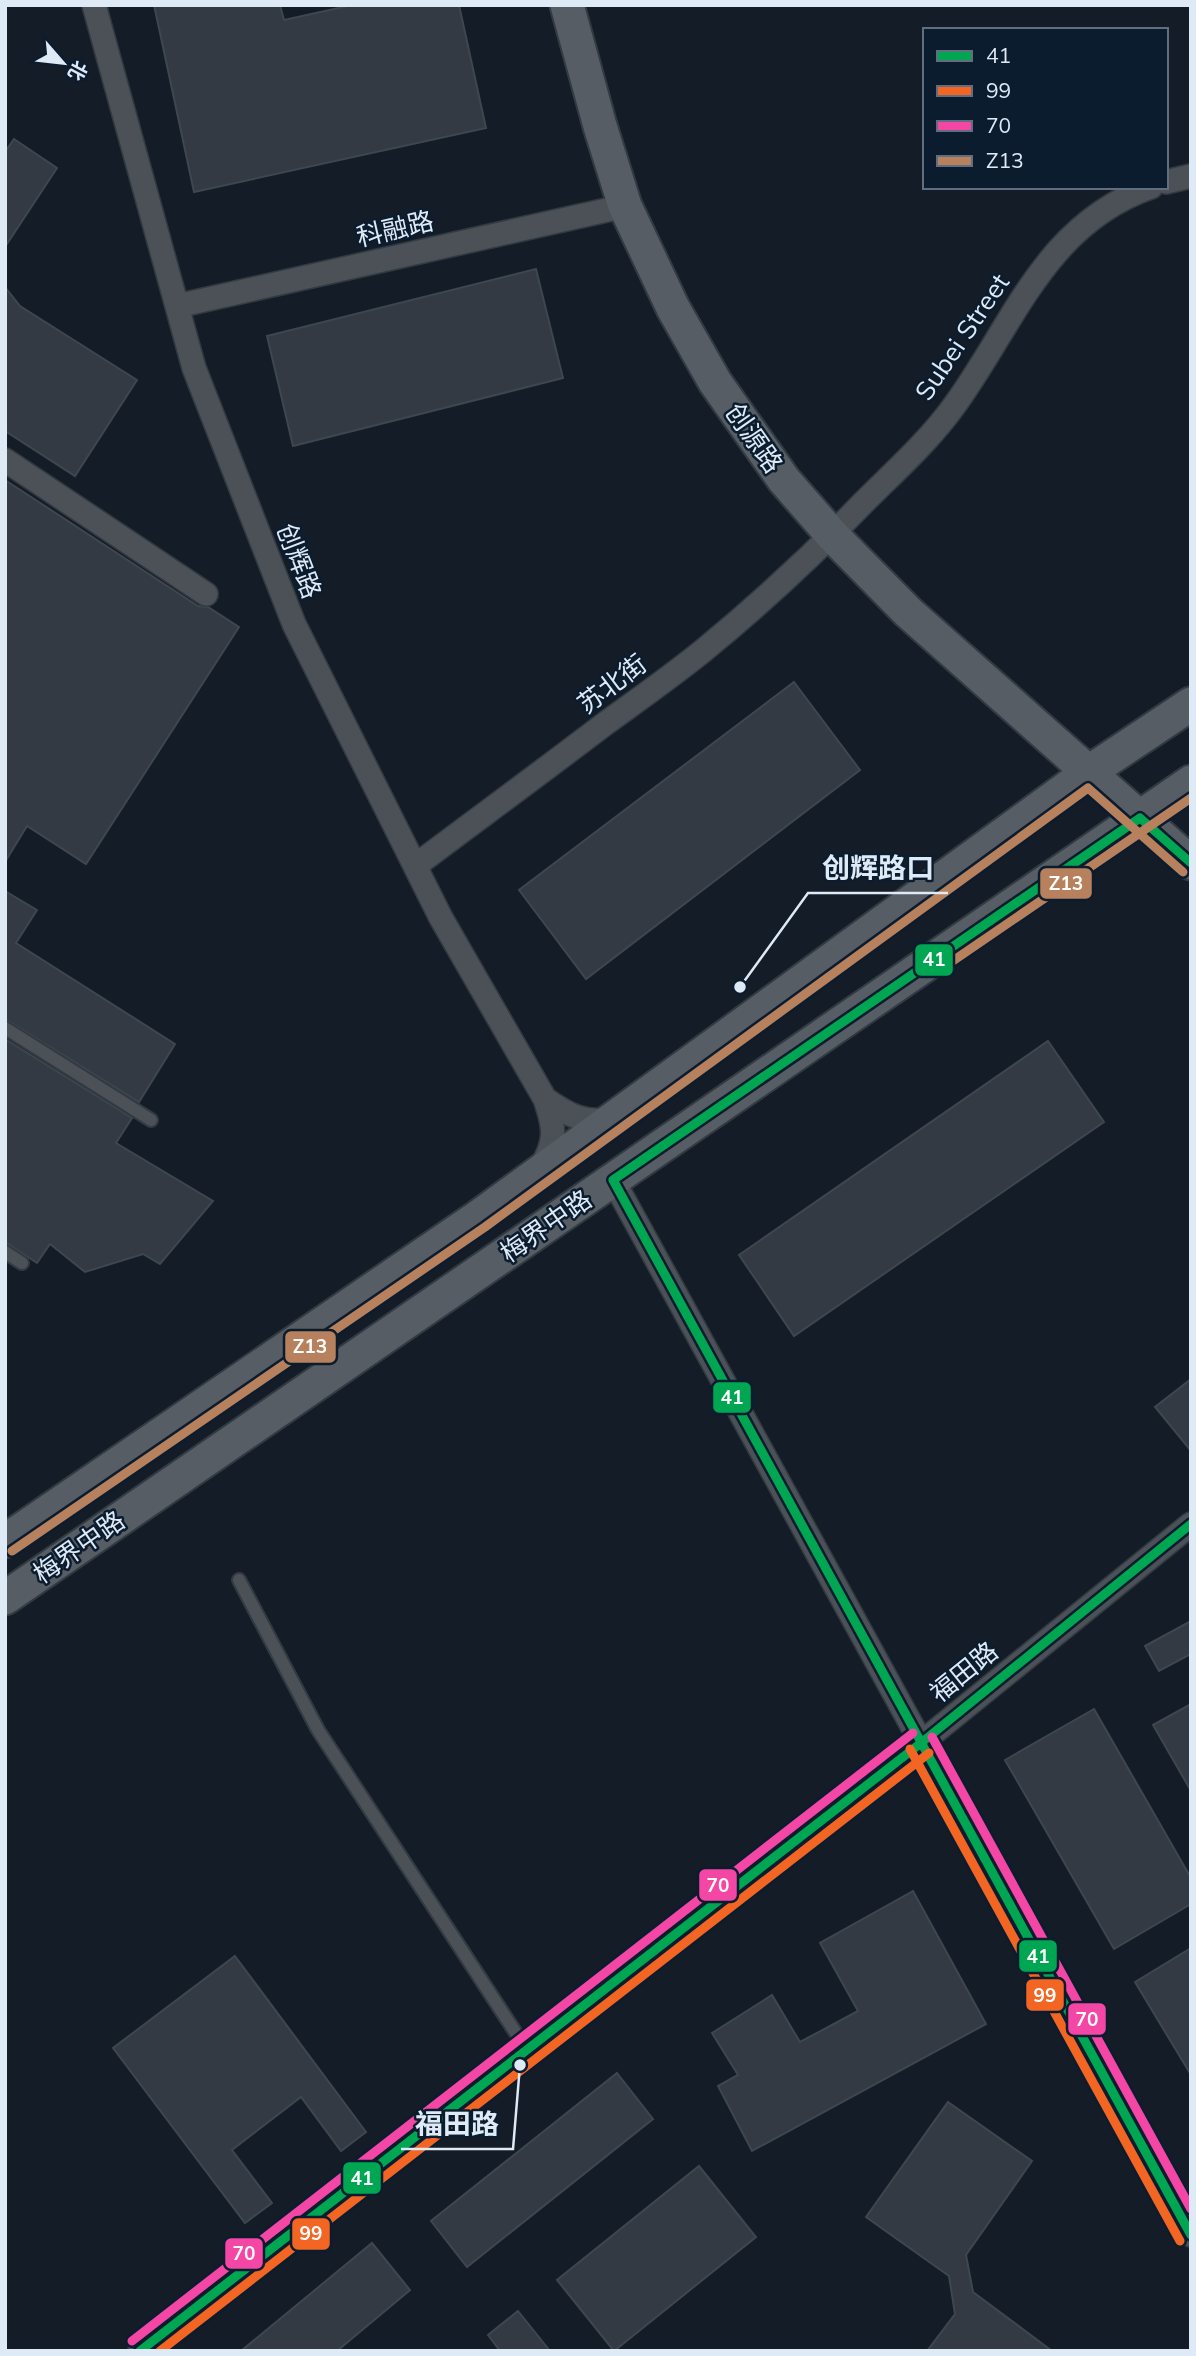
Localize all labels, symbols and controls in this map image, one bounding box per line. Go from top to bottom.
north arrow [28,28,98,98]
legend [923,28,1168,189]
text: 41 [986,42,1011,68]
text: 北 [63,57,93,85]
text: 99 [986,77,1011,103]
text: 70 [986,112,1011,138]
text: Z13 [986,147,1024,173]
street label: 科融路 [353,204,437,253]
street label: Subei Street [907,267,1016,406]
street label: 创源路 [719,396,790,479]
street label: 创辉路 [270,518,329,603]
street label: 苏北街 [571,647,653,720]
callout: 创辉路口 [808,844,948,893]
text: 创辉路口 [822,850,934,885]
line badge: Z13 [1039,867,1093,900]
text: Z13 [1049,871,1083,895]
line badge: 41 [914,943,954,977]
text: 41 [923,947,945,971]
street label: 梅界中路 [494,1182,598,1269]
line badge: Z13 [284,1330,337,1364]
text: Z13 [293,1334,327,1358]
line badge: 41 [712,1381,752,1414]
text: 41 [721,1385,743,1409]
street label: 梅界中路 [27,1503,131,1590]
street label: 福田路 [923,1634,1004,1709]
line badge: 70 [698,1868,738,1902]
text: 70 [707,1873,729,1897]
line badge: 41 [1018,1939,1058,1973]
text: 41 [1027,1944,1049,1968]
line badge: 99 [1025,1978,1065,2012]
text: 99 [1034,1983,1056,2007]
line badge: 70 [1067,2002,1107,2036]
text: 70 [1076,2007,1098,2031]
callout: 福田路 [401,2100,513,2149]
text: 福田路 [415,2106,499,2141]
line badge: 41 [342,2161,382,2195]
text: 41 [351,2166,373,2190]
line badge: 99 [291,2217,331,2251]
text: 99 [300,2221,322,2245]
line badge: 70 [224,2237,264,2270]
text: 70 [233,2241,255,2265]

